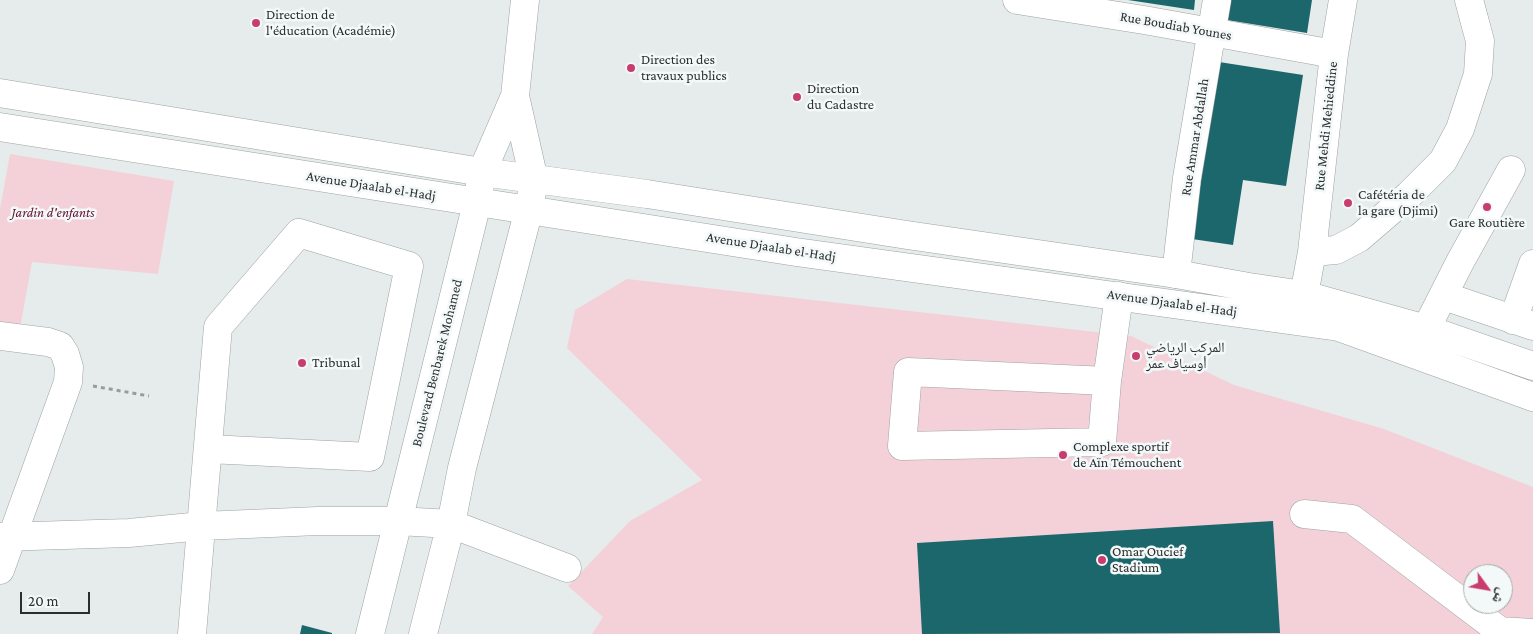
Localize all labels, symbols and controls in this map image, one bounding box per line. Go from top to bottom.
place label: Direction de l'éducation (Académie) [266,7,396,40]
street label: Rue Boudiab Younes [1119,8,1233,44]
marker: Direction de l'éducation (Académie) [250,17,262,29]
place label: Direction des travaux publics [641,52,727,84]
street label: Rue Mehdi Mehieddine [1311,61,1341,191]
marker: Direction des travaux publics [625,62,637,74]
street label: Rue Ammar Abdallah [1177,77,1213,197]
place label: Direction du Cadastre [807,81,874,114]
marker: Direction du Cadastre [791,91,803,103]
street label: Avenue Djaalab el-Hadj [305,167,437,205]
place label: Cafétéria de la gare (Djimi) [1358,187,1439,220]
marker: Cafétéria de la gare (Djimi) [1342,197,1354,209]
marker: Gare Routière [1481,201,1493,213]
park label: Jardin d'enfants [11,205,95,221]
place label: Gare Routière [1449,215,1525,231]
street label: Avenue Djaalab el-Hadj [705,228,837,266]
street label: Boulevard Benbarek Mohamed [408,278,466,448]
street label: Avenue Djaalab el-Hadj [1106,286,1238,320]
place label: المركب الرياضي أوسياف عمر [1146,340,1225,372]
marker: المركب الرياضي أوسياف عمر [1130,350,1142,362]
place label: Tribunal [312,355,361,371]
marker: Tribunal [296,357,308,369]
place label: Complexe sportif de Aïn Témouchent [1073,439,1181,472]
marker: Complexe sportif de Aïn Témouchent [1057,449,1069,461]
place label: Omar Oucief Stadium [1112,544,1183,576]
marker: Omar Oucief Stadium [1096,554,1108,566]
north arrow [1463,564,1513,614]
scale bar [22,582,92,614]
text: ش [1489,586,1511,607]
text: 20 m [28,593,59,609]

